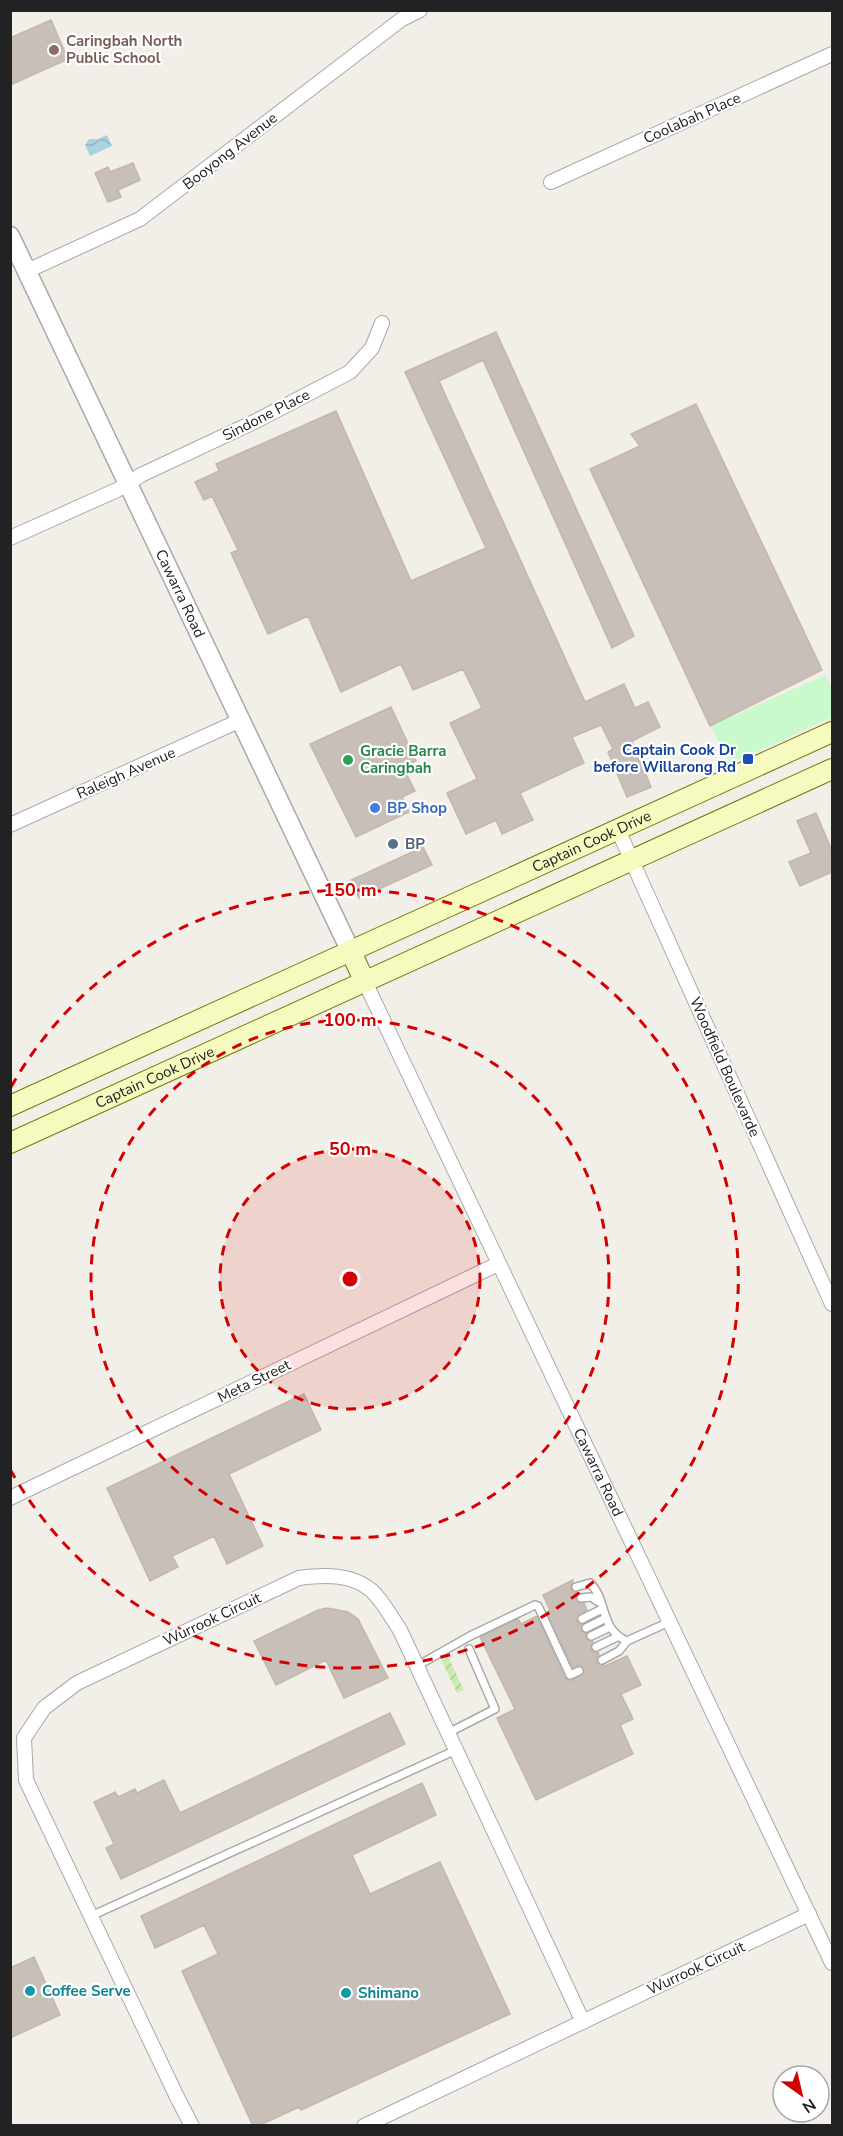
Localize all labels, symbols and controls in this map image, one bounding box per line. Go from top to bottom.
place label: Caringbah North Public School [66,31,182,68]
marker: Caringbah North Public School [47,43,61,57]
street label: Coolabah Place [640,88,744,148]
street label: Booyong Avenue [179,108,281,194]
street label: Sindone Place [219,384,313,446]
street label: Cawarra Road [151,546,210,641]
place label: Captain Cook Dr before Willarong Rd [593,740,736,777]
place label: Gracie Barra Caringbah [360,741,447,778]
street label: Raleigh Avenue [74,742,179,804]
marker: Captain Cook Dr before Willarong Rd [741,752,755,766]
marker: Gracie Barra Caringbah [341,753,355,767]
place label: BP Shop [387,798,447,818]
marker: BP Shop [368,801,382,815]
street label: Captain Cook Drive [529,806,654,877]
place label: BP [405,834,425,854]
marker: BP [386,837,400,851]
text: 150 m [323,878,377,902]
street label: Woodfield Boulevarde [685,994,765,1140]
text: 100 m [323,1008,377,1032]
street label: Captain Cook Drive [92,1041,218,1113]
text: 50 m [329,1137,371,1161]
centre of rings [340,1269,360,1289]
street label: Meta Street [214,1354,294,1407]
street label: Cawarra Road [569,1425,628,1520]
street label: Wurrook Circuit [160,1587,265,1650]
street label: Wurrook Circuit [644,1936,749,1999]
place label: Coffee Serve [42,1981,131,2001]
place label: Shimano [358,1983,419,2003]
marker: Coffee Serve [23,1984,37,1998]
marker: Shimano [339,1986,353,2000]
north arrow [771,2064,831,2124]
text: N [798,2093,820,2118]

